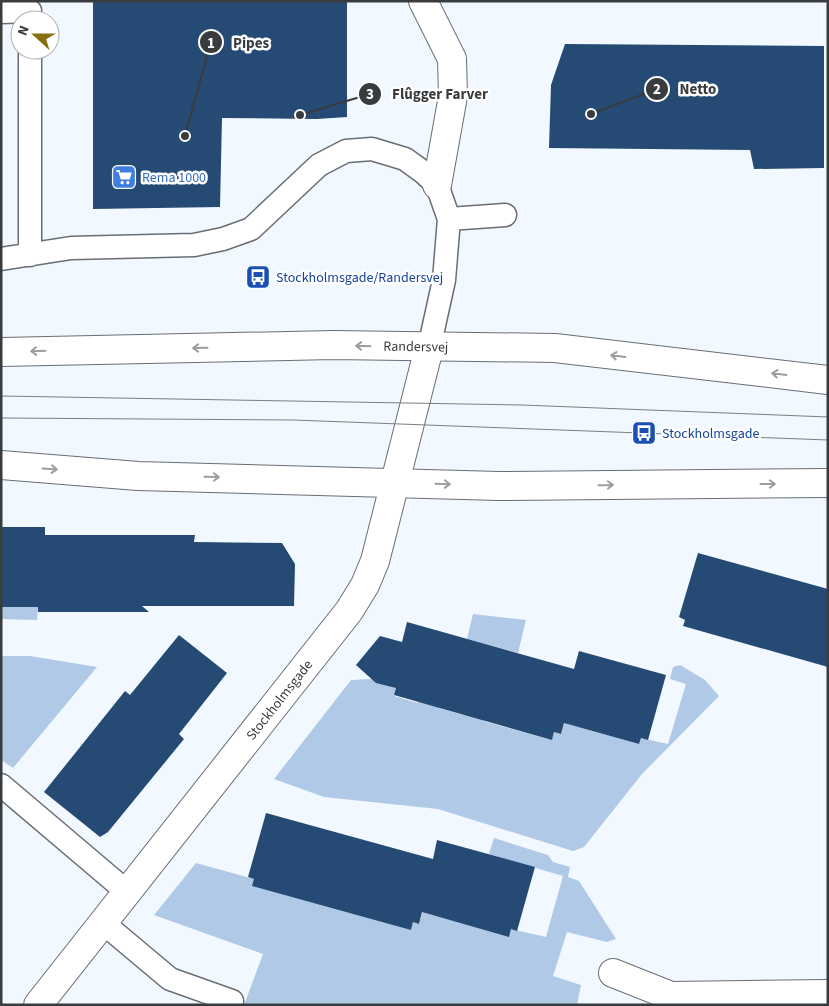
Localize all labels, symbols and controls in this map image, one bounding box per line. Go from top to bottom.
north arrow [10,10,60,60]
text: N [13,23,35,39]
callout: Pipes [198,27,279,57]
text: 1 [207,33,215,54]
text: Pipes [233,33,269,54]
callout: Netto [644,74,726,104]
callout: Flûgger Farver [357,79,498,109]
text: 2 [653,79,661,100]
text: Netto [680,79,716,100]
text: 3 [366,84,374,105]
text: Flûgger Farver [392,84,488,105]
supermarket icon: Rema 1000 [111,164,137,190]
place label: Rema 1000 [142,168,206,188]
bus stop icon: Stockholmsgade/Randersvej [245,264,271,290]
place label: Stockholmsgade/Randersvej [276,268,443,288]
street label: Randersvej [383,337,449,358]
one-way arrow [355,341,372,351]
one-way arrow [193,343,209,353]
one-way arrow [30,346,46,356]
one-way arrow [610,351,626,361]
one-way arrow [772,369,788,379]
bus stop icon: Stockholmsgade [631,420,657,446]
place label: Stockholmsgade [662,424,759,444]
one-way arrow [42,464,58,474]
one-way arrow [204,473,220,482]
one-way arrow [760,479,776,489]
one-way arrow [435,480,451,489]
one-way arrow [598,480,614,490]
street label: Stockholmsgade [242,656,318,745]

